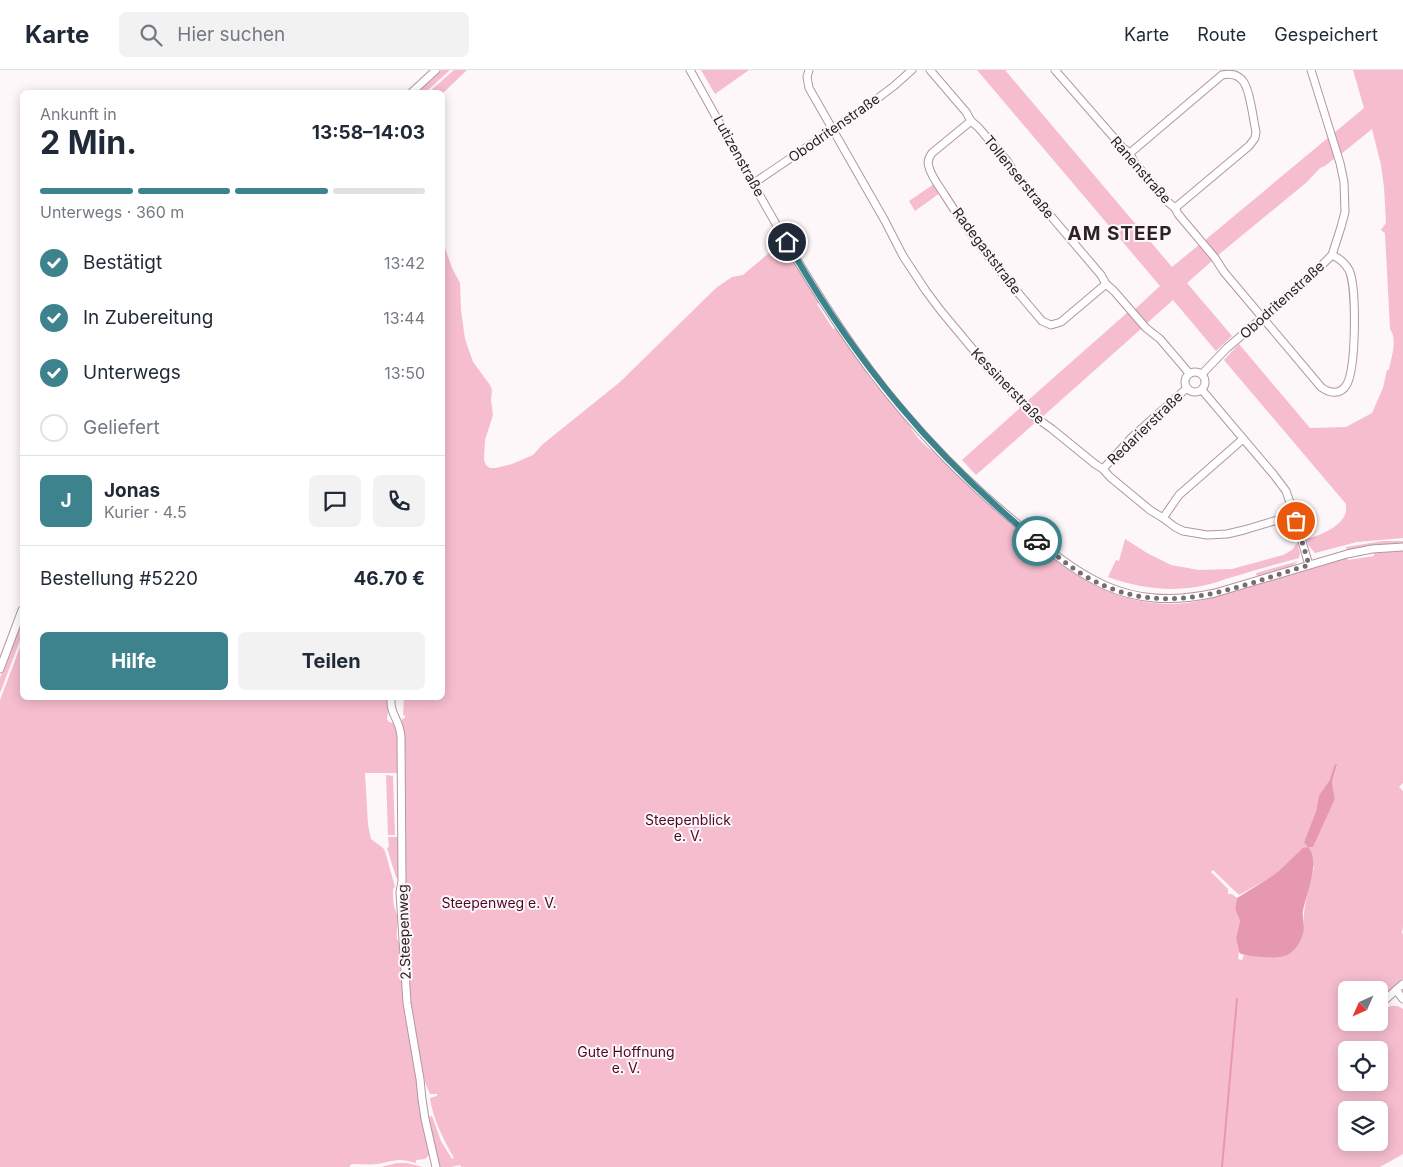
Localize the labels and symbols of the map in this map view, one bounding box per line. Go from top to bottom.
street label: Obodritenstraße [785,90,883,165]
street label: Lutizenstraße [710,112,769,199]
street label: Tollenserstraße [981,132,1058,222]
street label: Ranenstraße [1108,133,1175,207]
street label: Radegaststraße [949,204,1025,297]
pin [766,221,808,263]
district label: AM STEEP [1068,222,1172,245]
street label: Obodritenstraße [1236,257,1327,342]
street label: Kessinerstraße [968,344,1049,427]
street label: Redarierstraße [1104,388,1186,468]
pin [1275,500,1317,542]
courier [1012,516,1062,566]
park label: Steepenblick e. V. [645,811,731,844]
street label: 2.Steepenweg [393,884,414,980]
park label: Steepenweg e. V. [441,894,557,911]
north arrow [1338,981,1388,1031]
park label: Gute Hoffnung e. V. [577,1043,675,1076]

